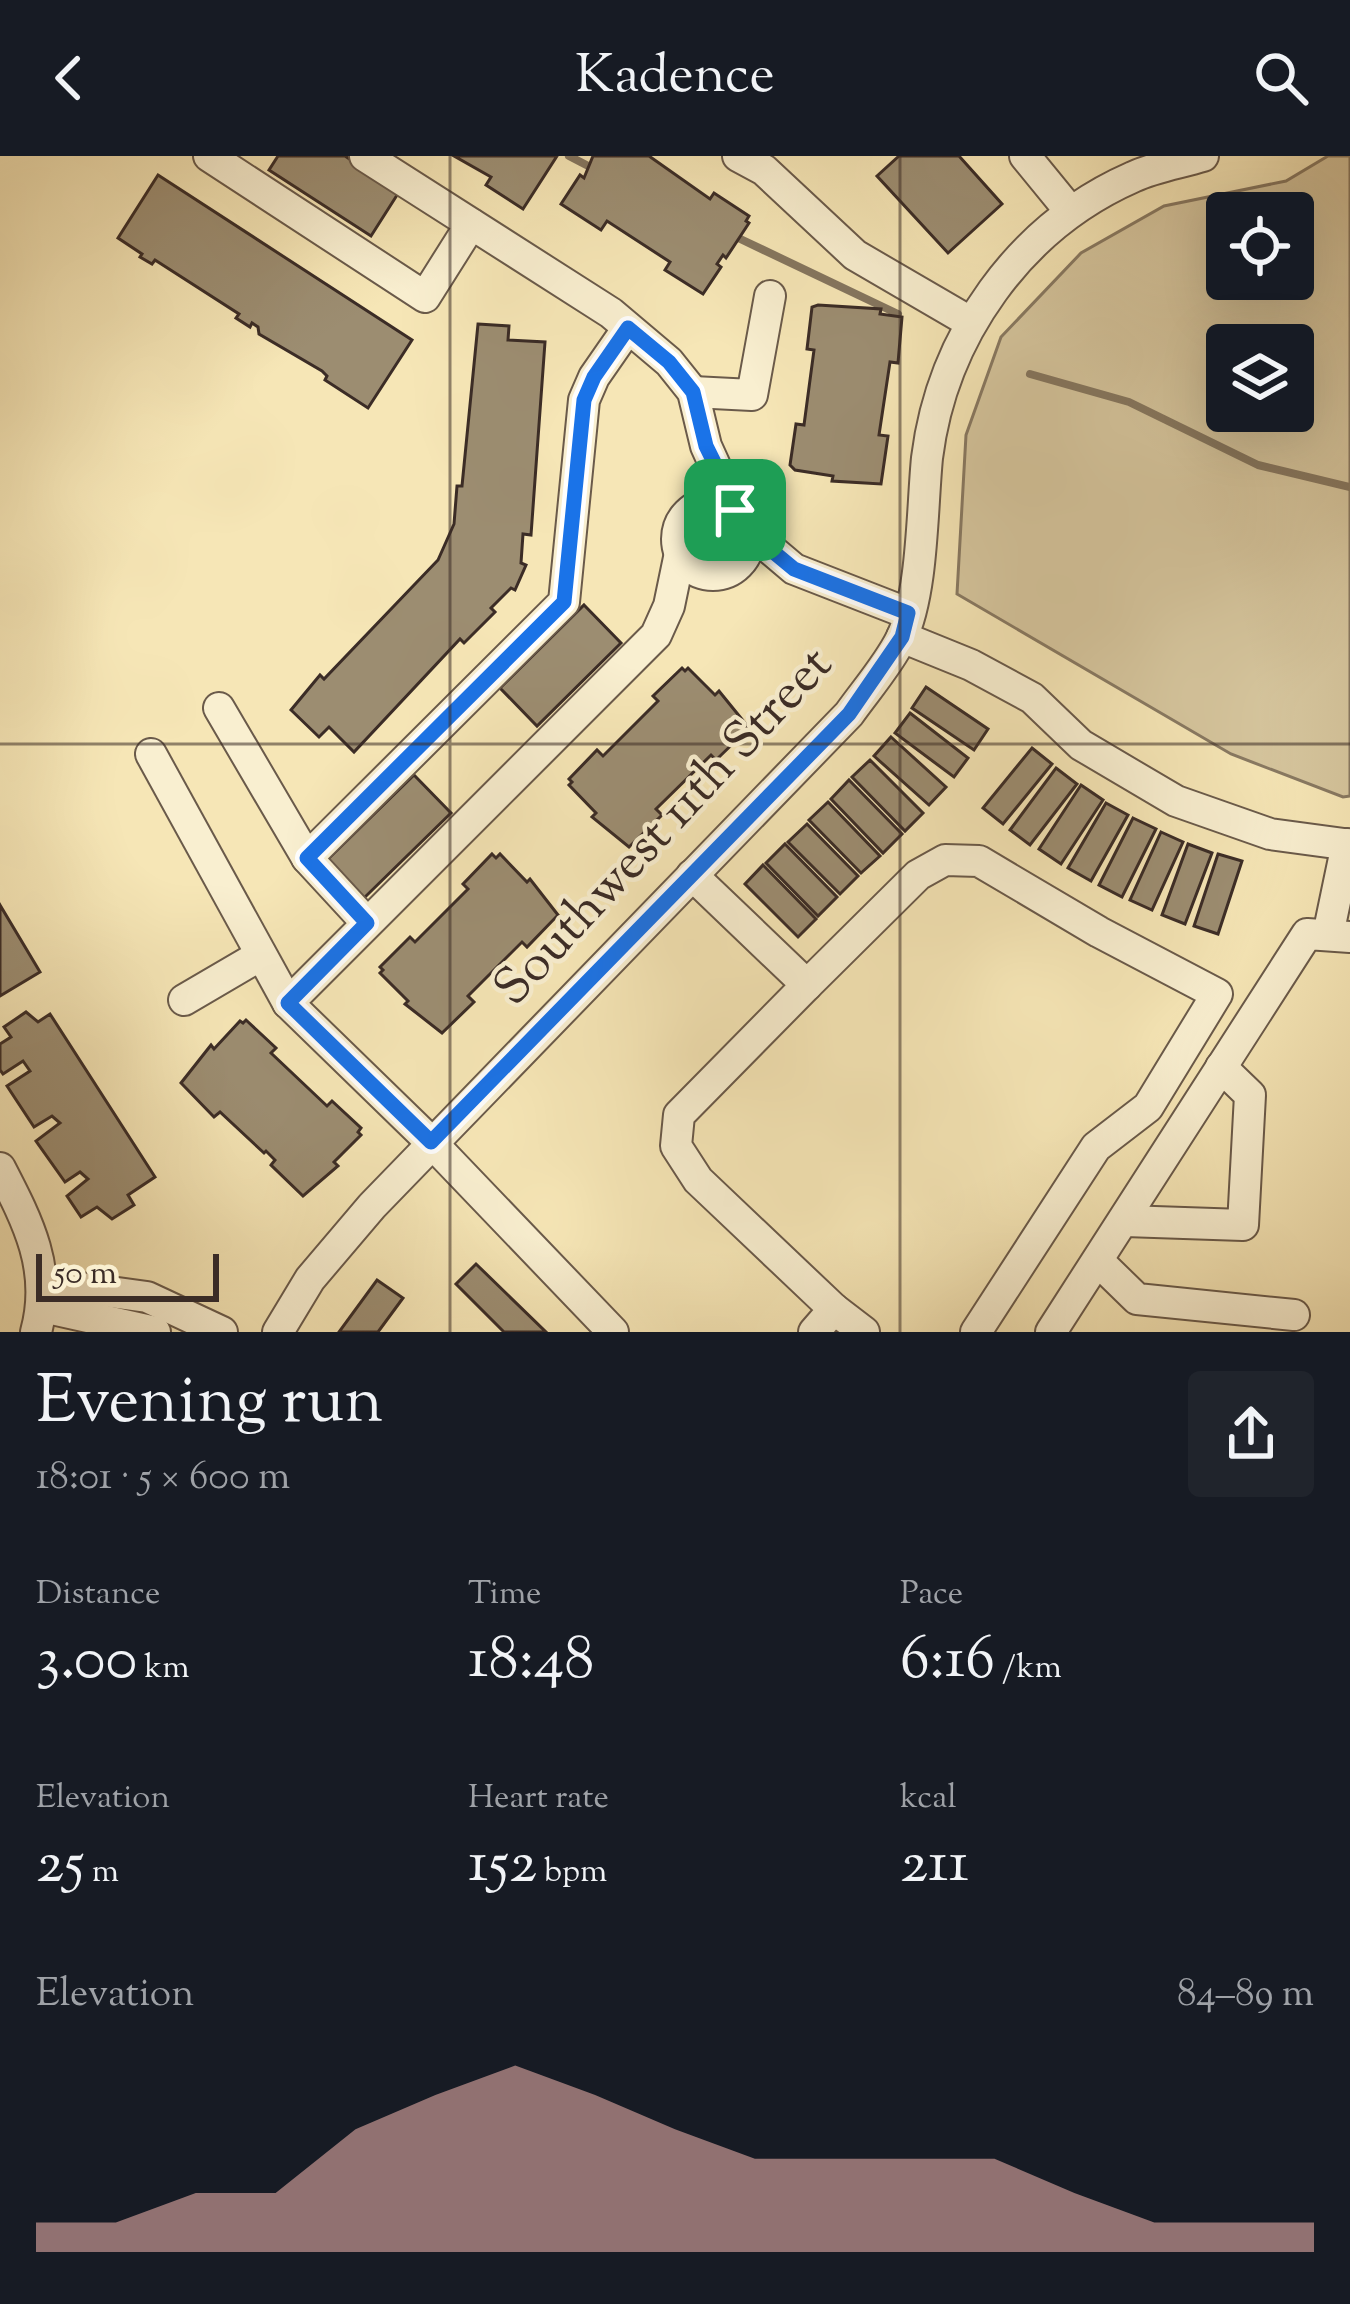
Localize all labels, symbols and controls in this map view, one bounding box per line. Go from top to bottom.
text: Kadence [575,39,775,117]
icon: back [36,45,102,111]
icon: search [1248,45,1314,111]
map controls [1206,192,1314,432]
button: locate [1206,192,1314,300]
button: layers [1206,324,1314,432]
pin [684,459,786,561]
icon: arrive [702,477,768,543]
street label: Southwest 11th Street [479,632,851,1024]
scale bar [36,1248,219,1301]
text: 50 m [54,1251,117,1299]
text: Evening run [36,1358,383,1453]
button: share [1188,1371,1314,1497]
text: 18:01 · 5 × 600 m [36,1451,290,1507]
text: Distance [36,1571,160,1619]
text: Time [468,1571,541,1619]
text: Pace [900,1571,963,1619]
text: 3.00 [36,1619,137,1706]
text: 18:48 [468,1619,594,1706]
text: 6:16 [900,1619,995,1706]
text: km [137,1645,190,1693]
text: /km [995,1645,1062,1693]
text: Elevation [36,1775,170,1823]
text: Heart rate [468,1775,609,1823]
text: kcal [900,1775,957,1823]
text: 25 [36,1823,85,1910]
text: 152 [468,1823,537,1910]
text: 211 [900,1823,969,1910]
text: m [85,1849,119,1897]
text: bpm [537,1849,607,1897]
text: Elevation [36,1968,194,2024]
text: 84–89 m [1177,1968,1314,2024]

